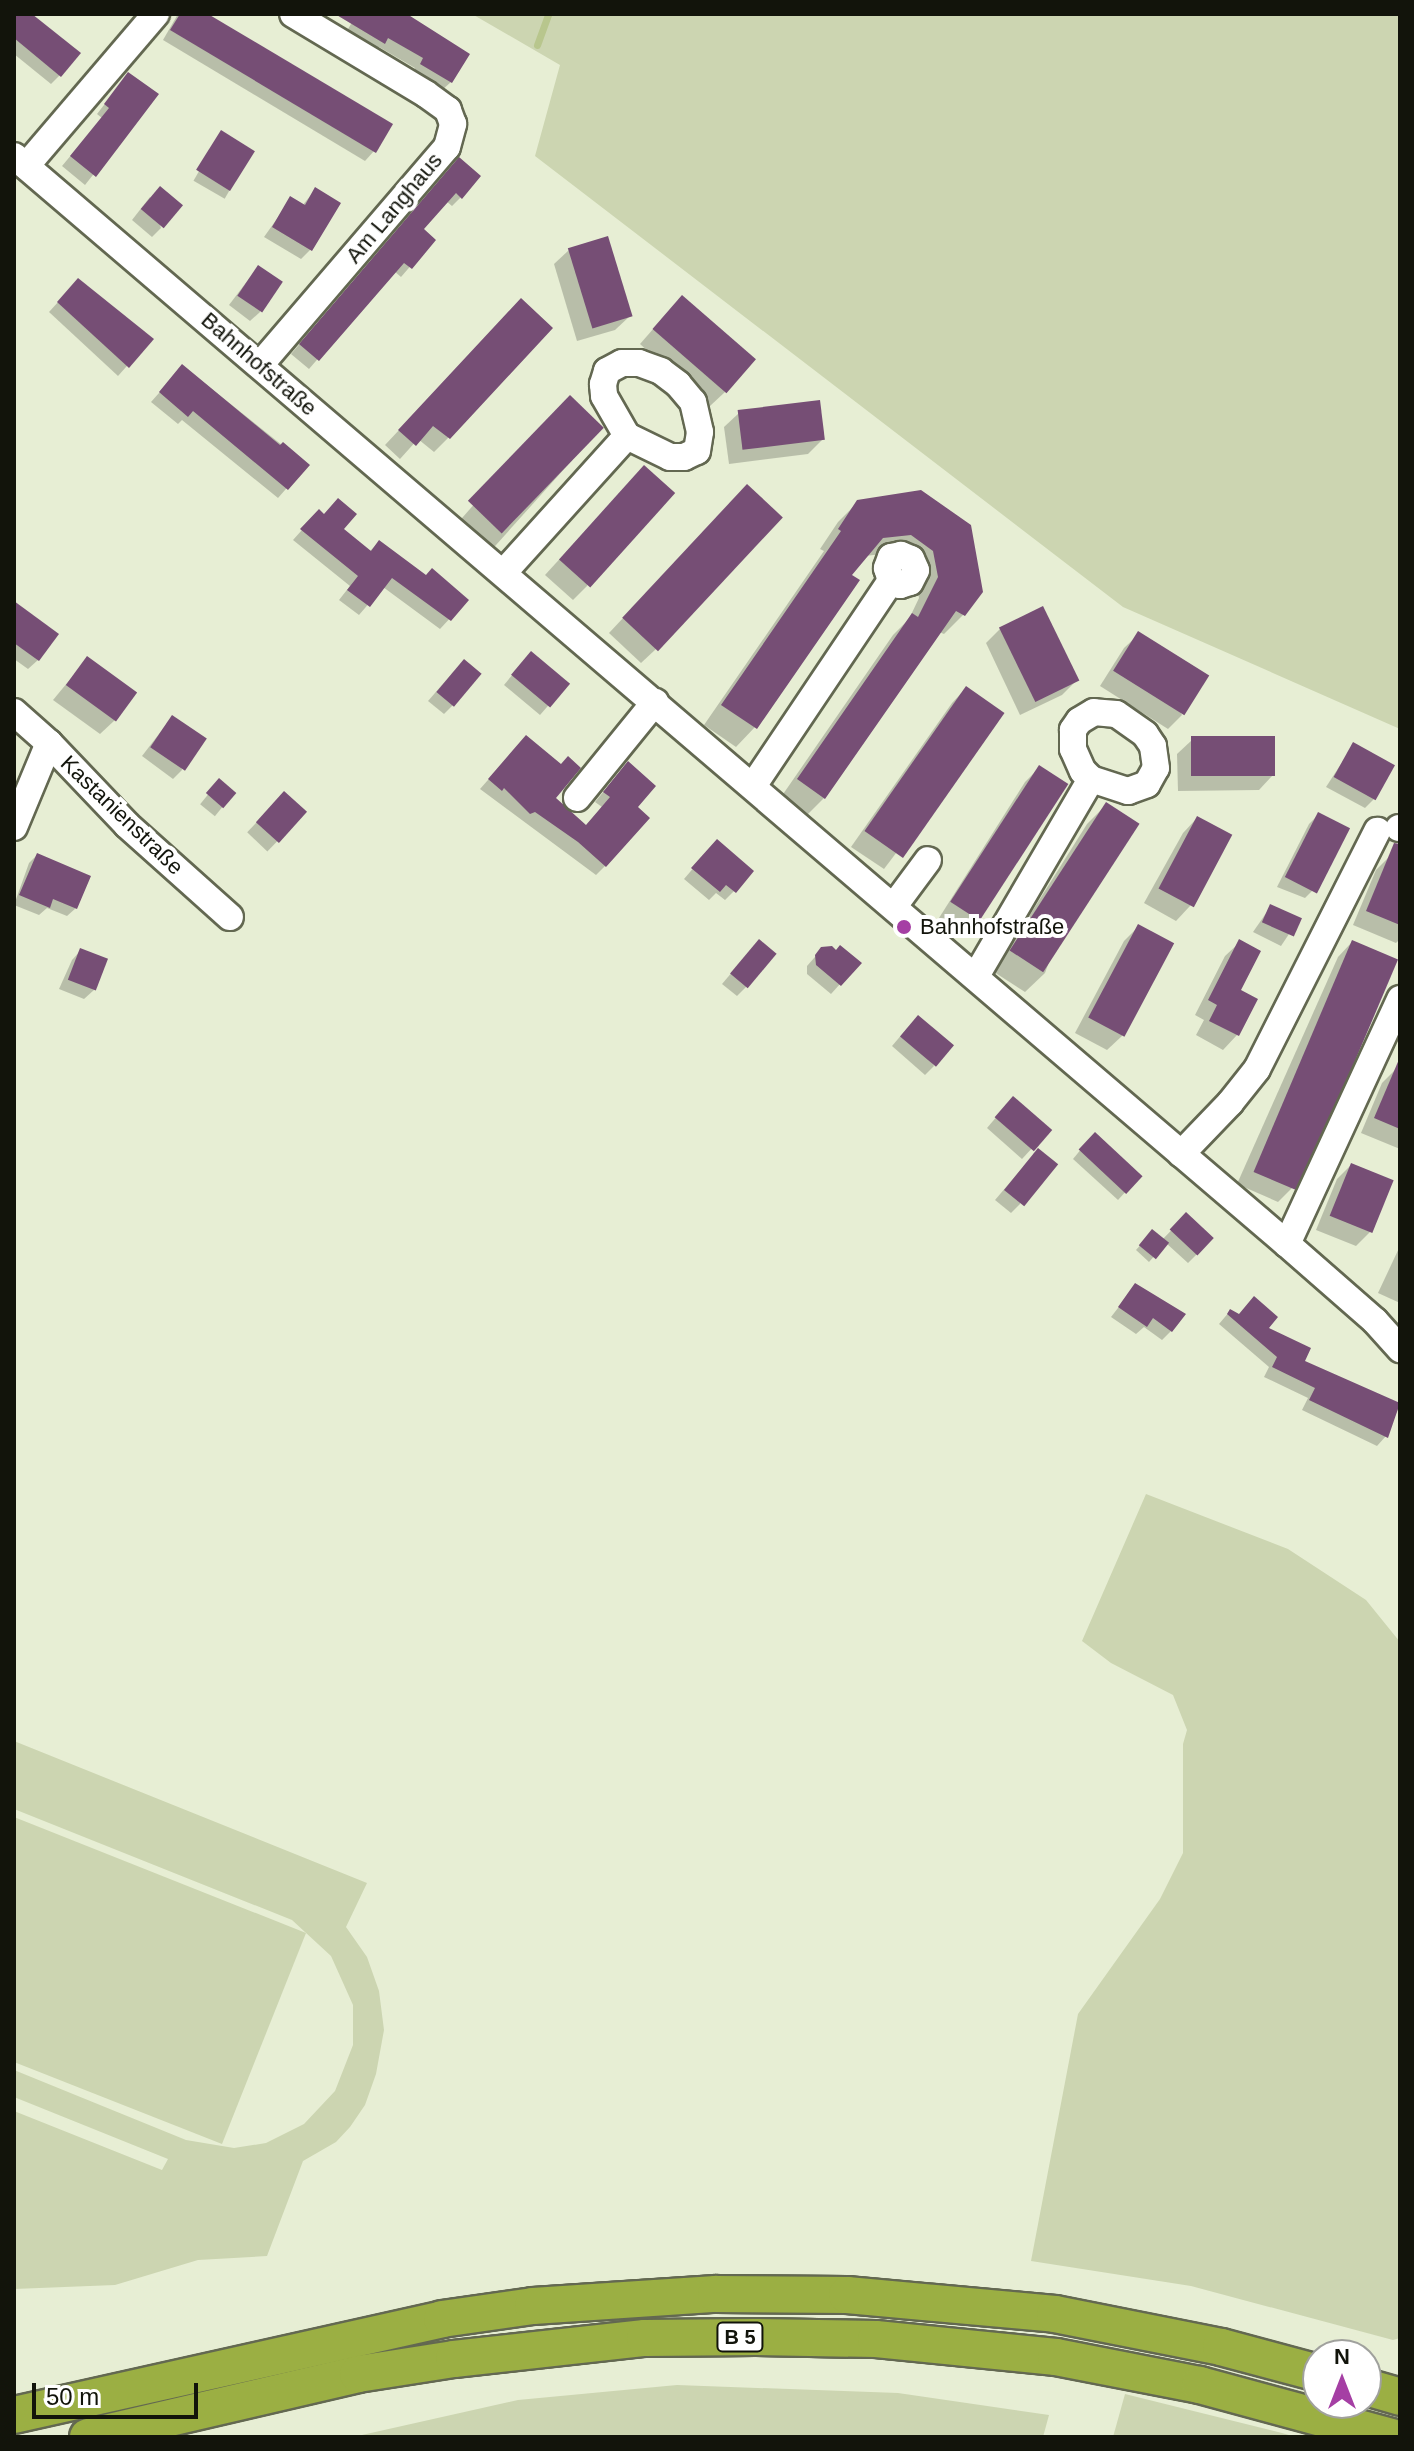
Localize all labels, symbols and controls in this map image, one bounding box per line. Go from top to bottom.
street label: Am Langhaus [340,148,448,268]
street label: Bahnhofstraße [196,307,322,421]
street label: Kastanienstraße [55,750,189,880]
place label: Bahnhofstraße [920,914,1064,940]
marker: Bahnhofstraße [895,918,913,936]
road number: B 5 [716,2321,764,2353]
north arrow [1302,2339,1382,2419]
text: N [1334,2344,1350,2369]
scale bar [36,2367,202,2417]
text: 50 m [46,2383,99,2410]

